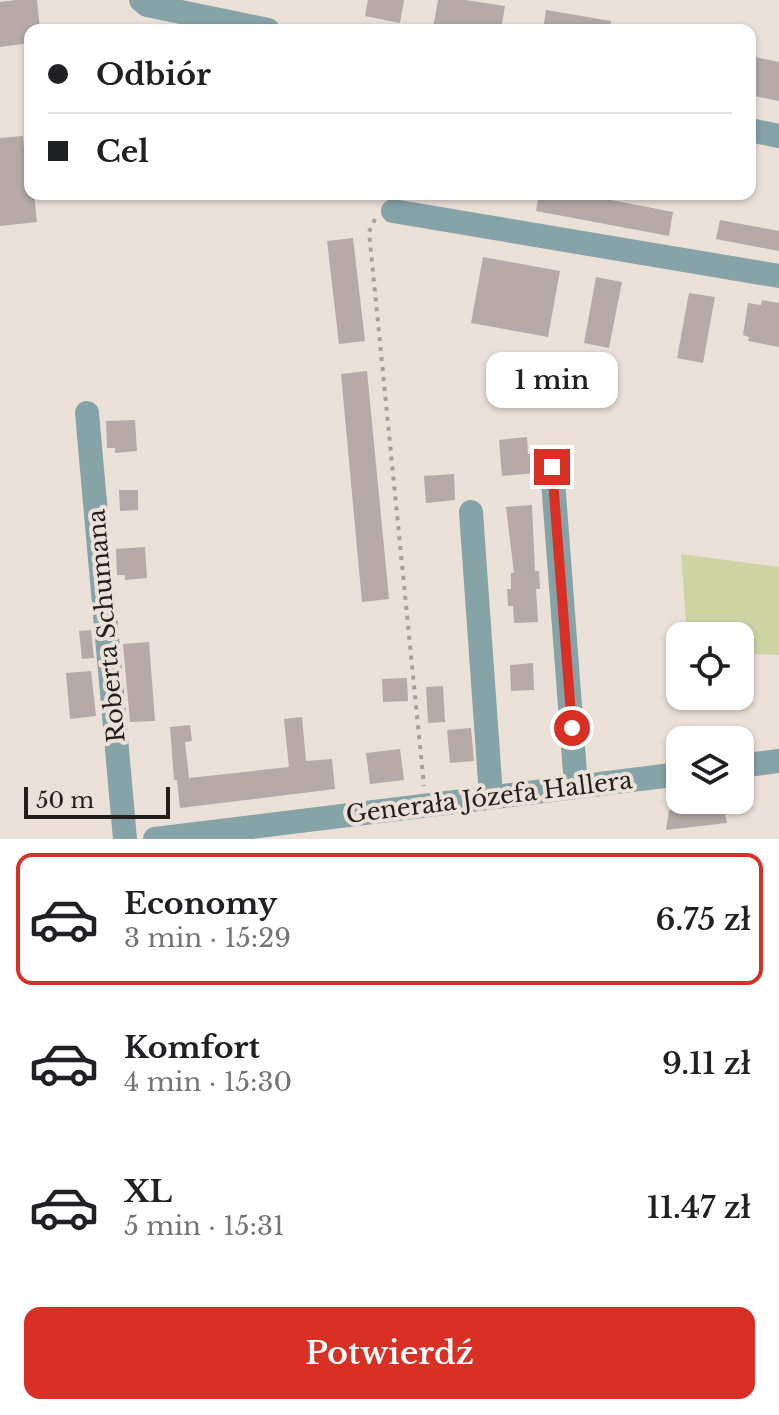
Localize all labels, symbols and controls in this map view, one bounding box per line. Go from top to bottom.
text: Odbiór [96,56,211,93]
text: Cel [96,133,149,170]
callout: 1 min [486,351,618,407]
text: 1 min [515,364,589,396]
route end [534,449,570,485]
street label: Roberta Schumana [81,507,131,744]
map controls [666,622,754,814]
button: locate [666,622,754,710]
route start [554,710,590,746]
button: layers [666,726,754,814]
street label: Generała Józefa Hallera [344,765,635,829]
scale bar [24,783,170,819]
text: 50 m [36,787,94,814]
icon: car [28,883,100,955]
text: Economy [124,885,277,922]
text: 6.75 zł [656,901,751,938]
text: 3 min · 15:29 [124,922,291,954]
icon: car [28,1027,100,1099]
text: Komfort [124,1029,260,1066]
text: 9.11 zł [662,1045,751,1082]
text: 4 min · 15:30 [124,1066,292,1098]
icon: car [28,1171,100,1243]
text: XL [124,1173,172,1210]
text: 11.47 zł [647,1189,751,1226]
text: 5 min · 15:31 [124,1210,285,1242]
button: Potwierdź [24,1307,755,1399]

